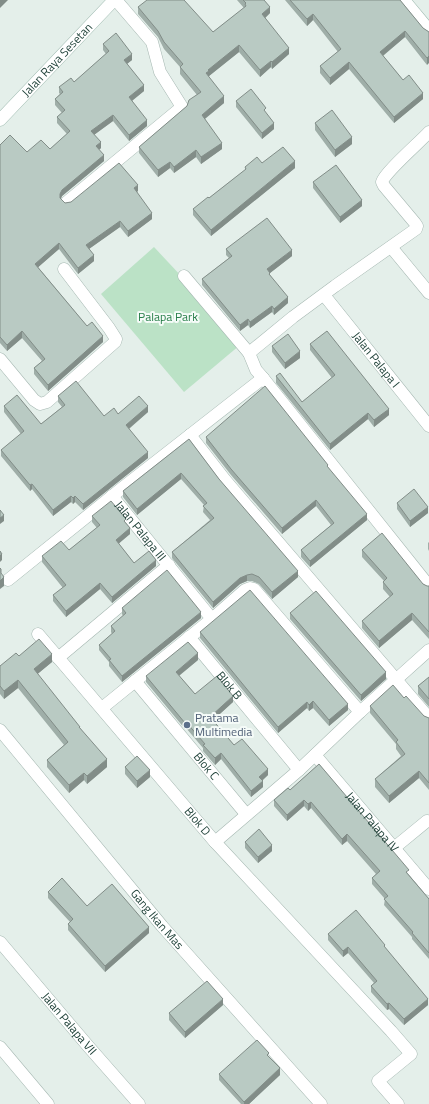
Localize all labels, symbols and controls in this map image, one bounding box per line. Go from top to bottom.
street label: Jalan Raya Sesetan [17,18,97,101]
park label: Palapa Park [138,307,198,326]
street label: Jalan Palapa I [348,327,405,392]
street label: Jalan Palapa III [110,496,171,565]
street label: Blok B [212,667,247,704]
place label: Pratama Multimedia [195,708,252,741]
marker: Pratama Multimedia [182,720,192,730]
street label: Blok C [189,748,224,784]
street label: Jalan Palapa IV [341,787,404,856]
street label: Blok D [180,802,216,840]
street label: Gang Ikan Mas [126,885,189,954]
street label: Jalan Palapa VII [37,988,102,1059]

